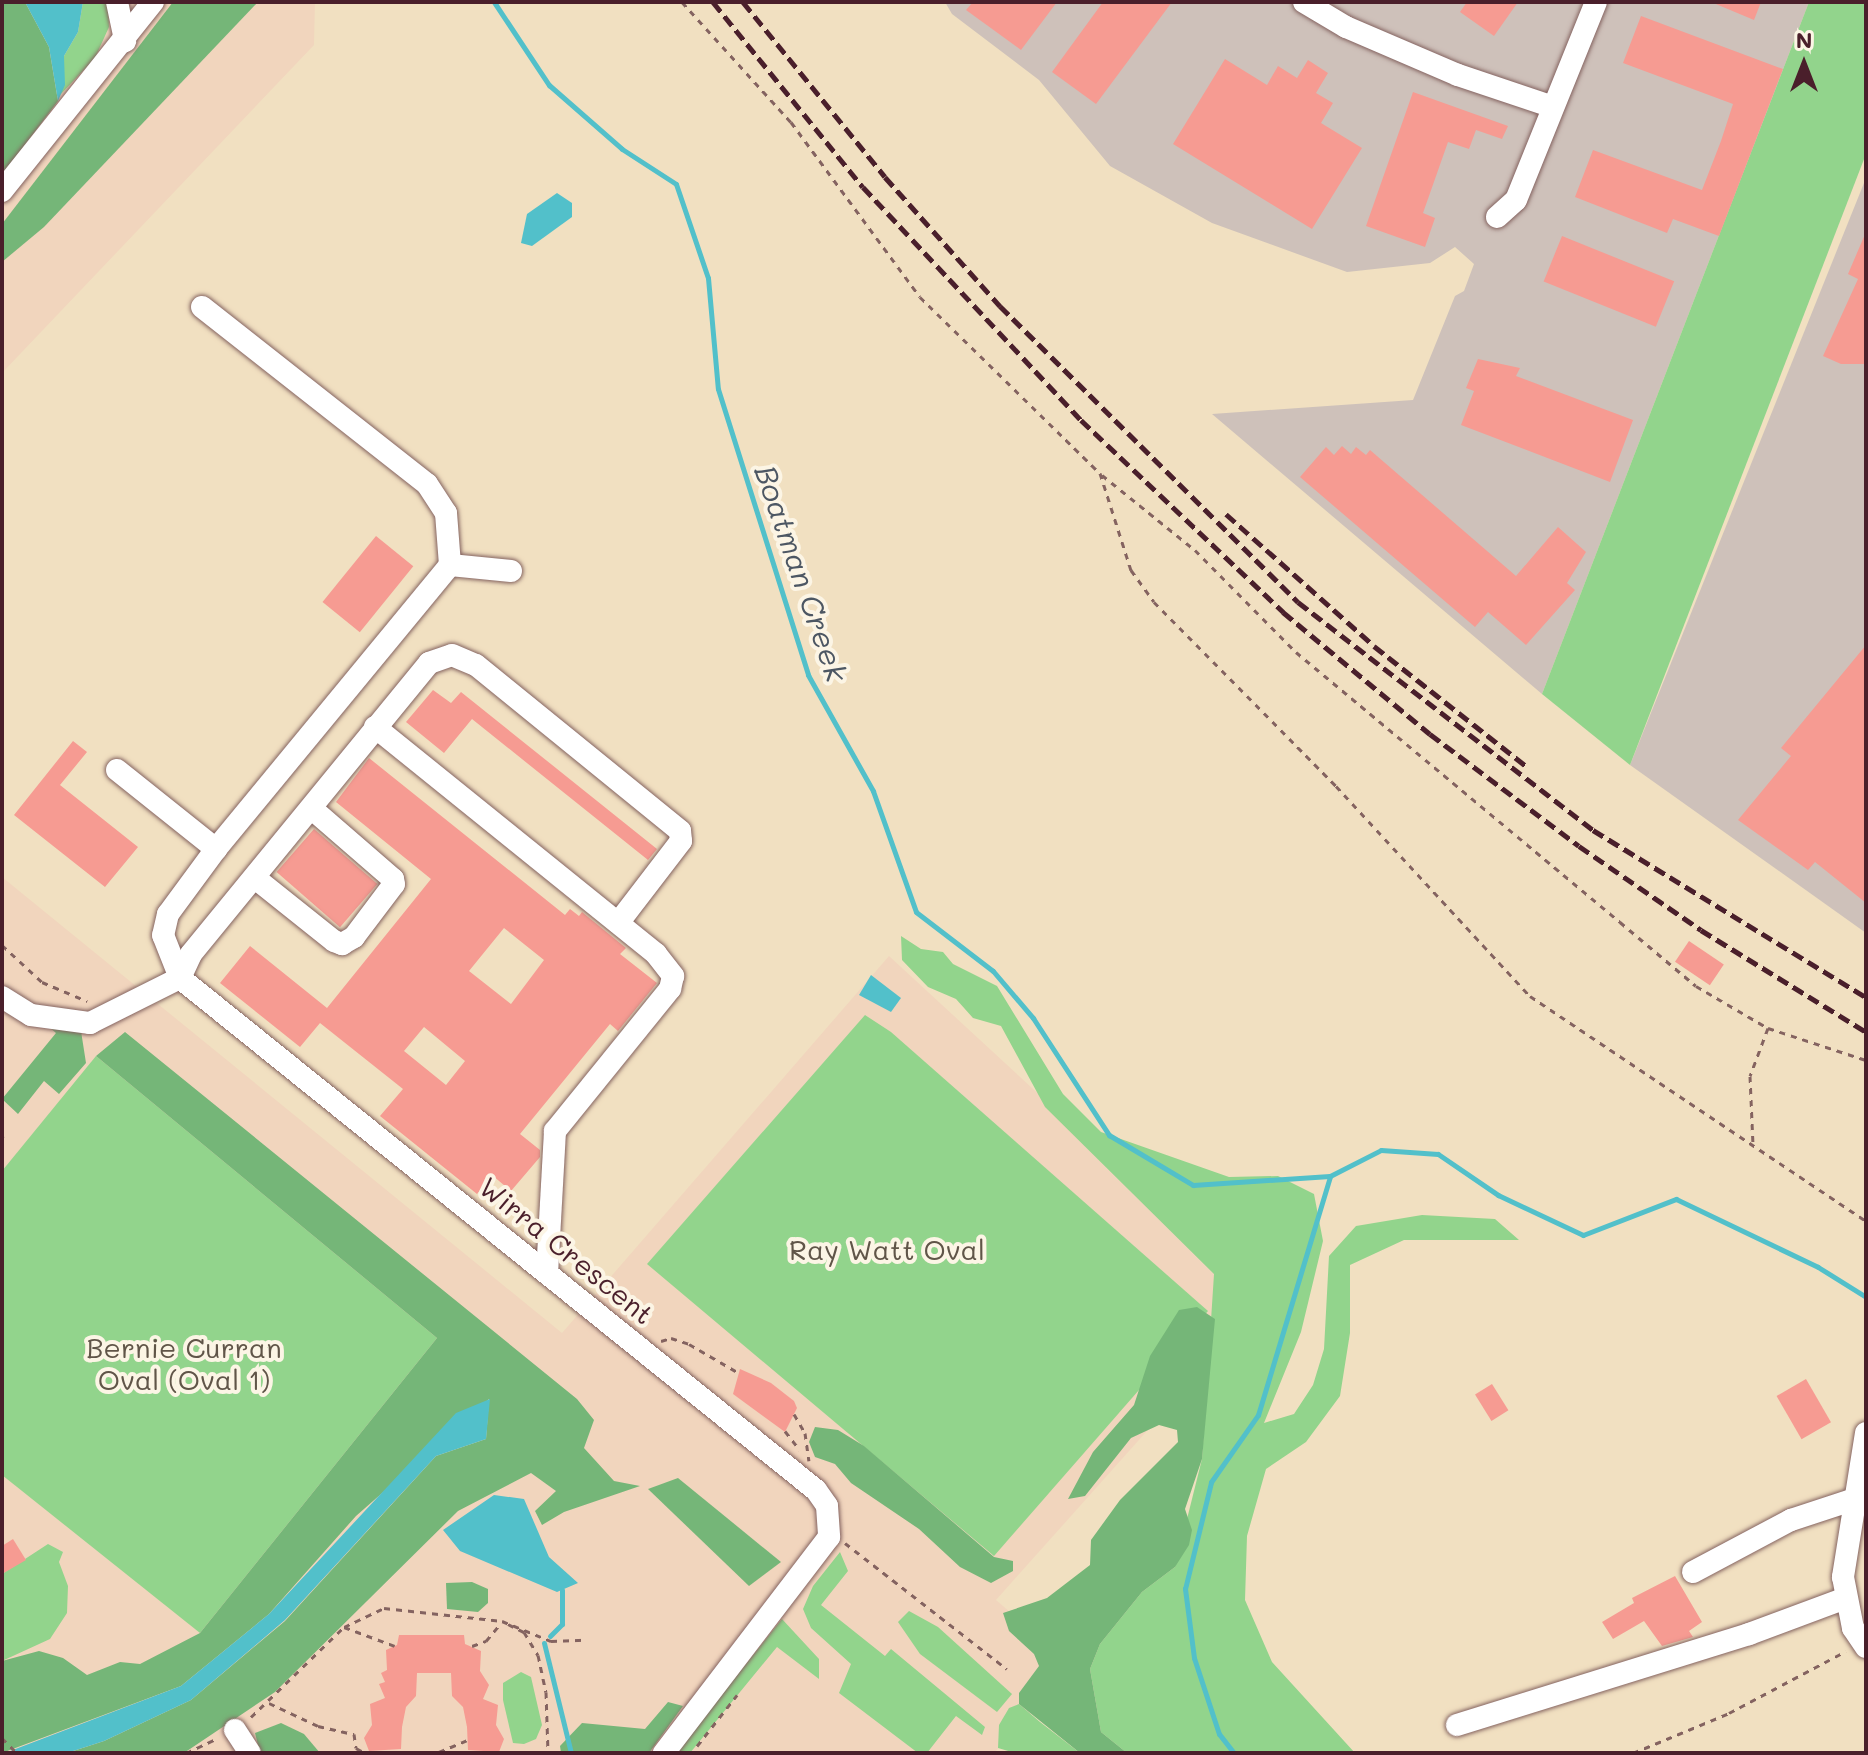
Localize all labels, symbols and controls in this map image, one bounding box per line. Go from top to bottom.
north arrow [1764,24,1844,104]
text: N [1796,25,1812,54]
water label: Boatman Creek [748,460,856,686]
street label: Wirra Crescent [473,1170,661,1330]
park label: Ray Watt Oval [789,1232,985,1266]
park label: Bernie Curran Oval (Oval 1) [86,1330,282,1396]

